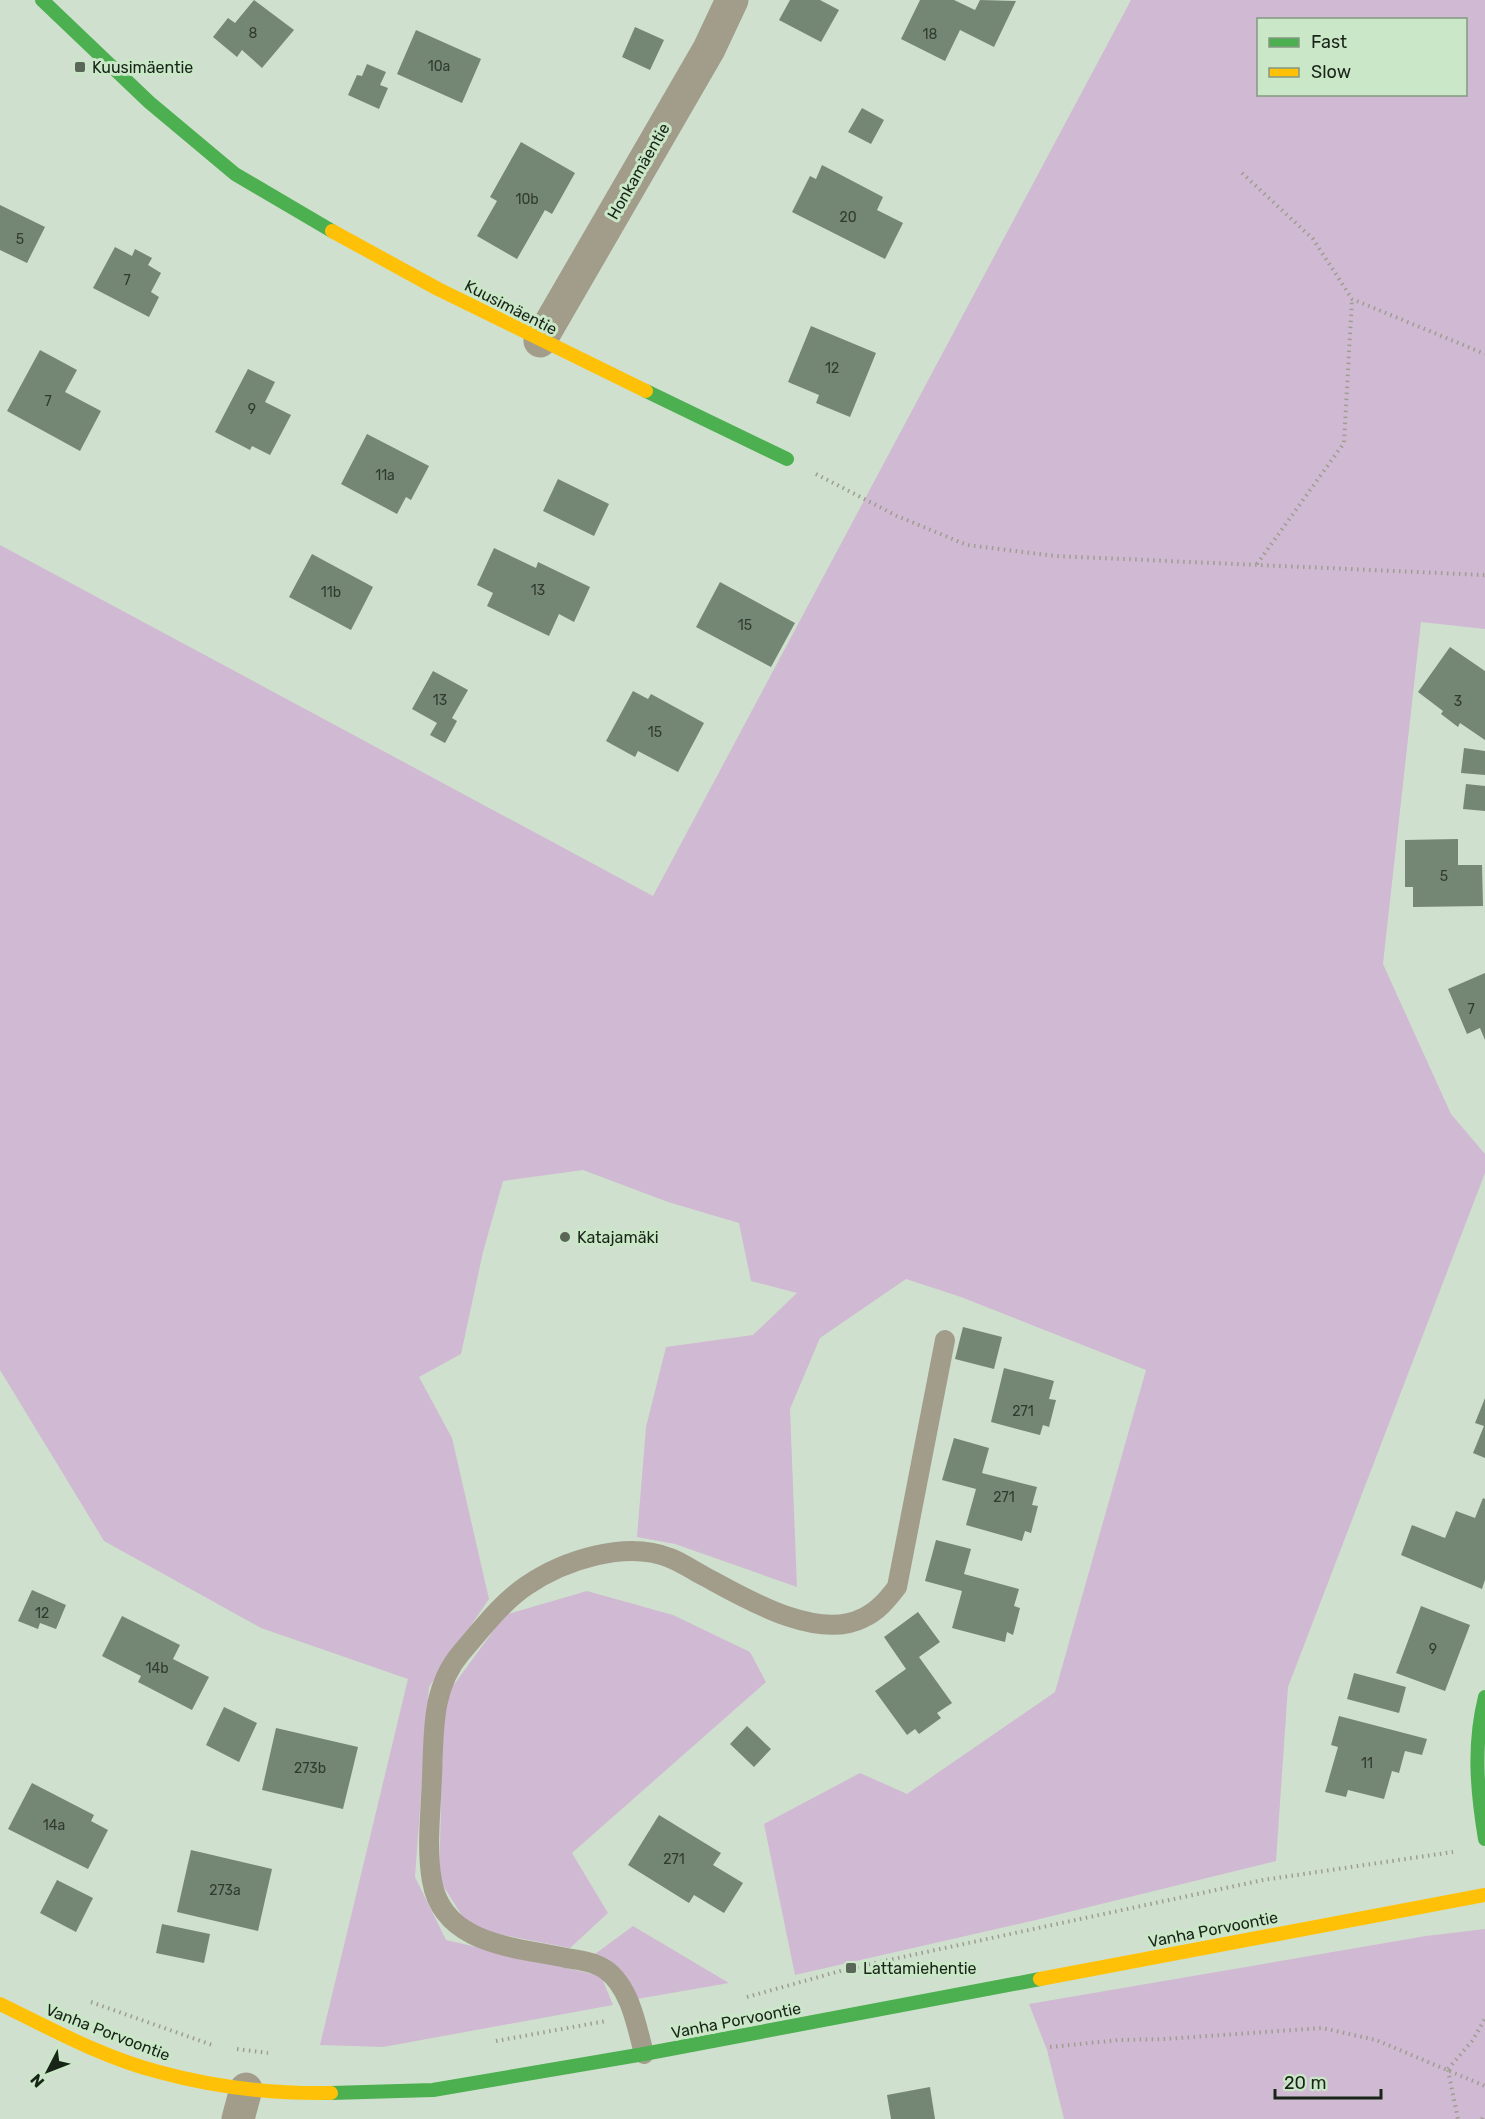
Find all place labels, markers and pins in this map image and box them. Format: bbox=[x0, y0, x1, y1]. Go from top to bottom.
place label: Kuusimäentie bbox=[92, 58, 193, 77]
marker: Kuusimäentie bbox=[73, 60, 87, 74]
place label: Katajamäki bbox=[577, 1228, 659, 1247]
marker: Katajamäki bbox=[558, 1230, 572, 1244]
place label: Lattamiehentie bbox=[863, 1959, 977, 1978]
marker: Lattamiehentie bbox=[844, 1961, 858, 1975]

